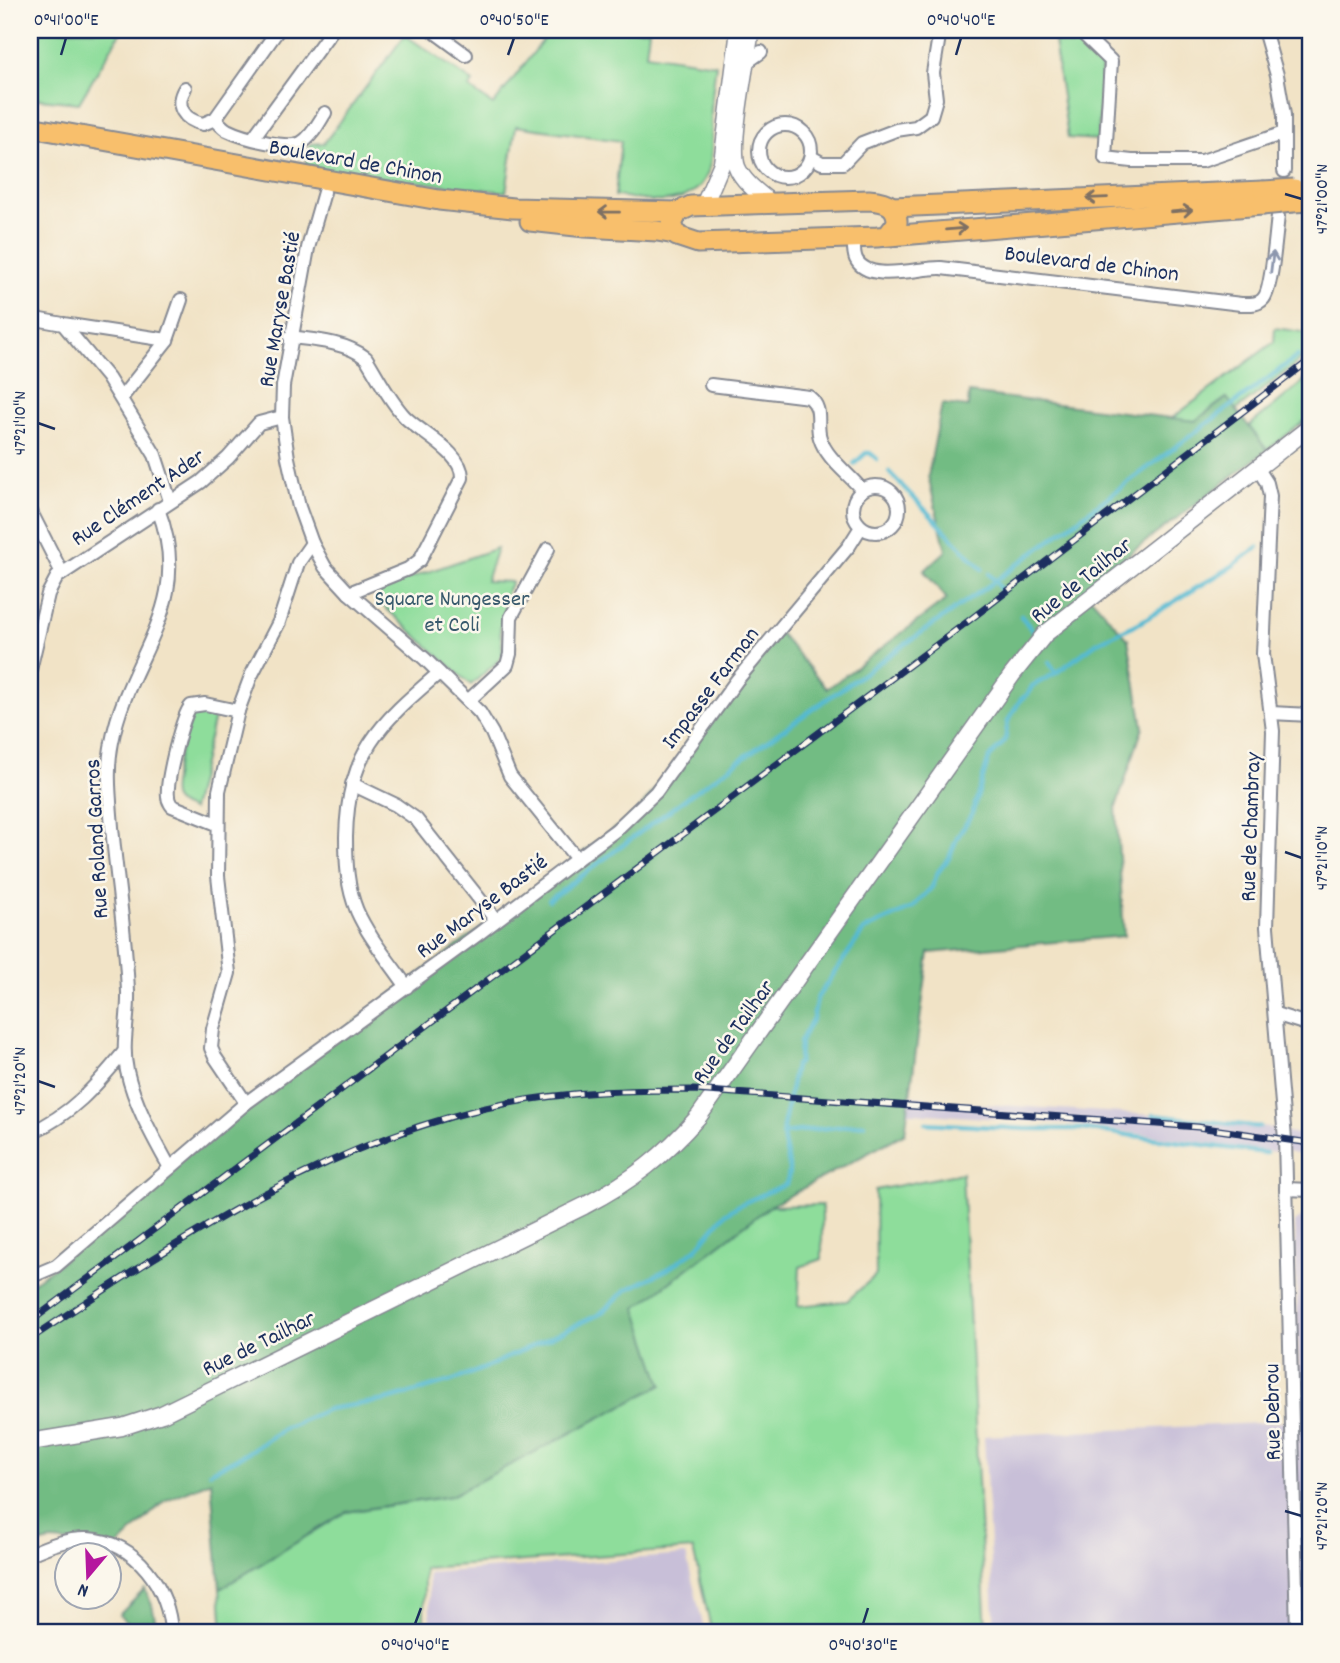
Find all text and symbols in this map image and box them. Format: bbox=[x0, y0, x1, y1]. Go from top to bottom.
text: 0°41'00"E bbox=[34, 9, 98, 34]
text: 0°40'50"E bbox=[479, 9, 549, 34]
text: 0°40'40"E bbox=[927, 9, 995, 34]
street label: Boulevard de Chinon bbox=[266, 132, 445, 195]
text: 47°21'00"N bbox=[1311, 164, 1336, 234]
one-way arrow bbox=[1085, 191, 1108, 204]
one-way arrow bbox=[1171, 204, 1193, 217]
one-way arrow bbox=[598, 205, 621, 219]
one-way arrow bbox=[944, 222, 966, 235]
street label: Rue Maryse Bastié bbox=[252, 229, 311, 390]
street label: Boulevard de Chinon bbox=[1003, 238, 1181, 293]
one-way arrow bbox=[1266, 251, 1279, 274]
text: 47°21'10"N bbox=[9, 391, 34, 455]
street label: Rue Clément Ader bbox=[65, 441, 213, 556]
street label: Rue de Tailhar bbox=[1024, 530, 1140, 633]
park label: Square Nungesser et Coli bbox=[374, 584, 530, 643]
street label: Impasse Farman bbox=[655, 621, 769, 757]
street label: Rue de Chambray bbox=[1233, 751, 1272, 903]
street label: Rue Roland Garros bbox=[78, 758, 119, 920]
text: 47°21'10"N bbox=[1311, 826, 1336, 890]
street label: Rue Maryse Bastié bbox=[410, 847, 556, 968]
street label: Rue de Tailhar bbox=[686, 974, 784, 1092]
text: 47°21'20"N bbox=[9, 1047, 34, 1115]
street label: Rue de Tailhar bbox=[197, 1303, 322, 1387]
street label: Rue Debrou bbox=[1257, 1363, 1292, 1461]
text: 47°21'20"N bbox=[1311, 1482, 1336, 1550]
north arrow bbox=[52, 1540, 122, 1610]
text: N bbox=[75, 1574, 92, 1603]
text: 0°40'40"E bbox=[381, 1634, 449, 1659]
text: 0°40'30"E bbox=[829, 1634, 897, 1659]

